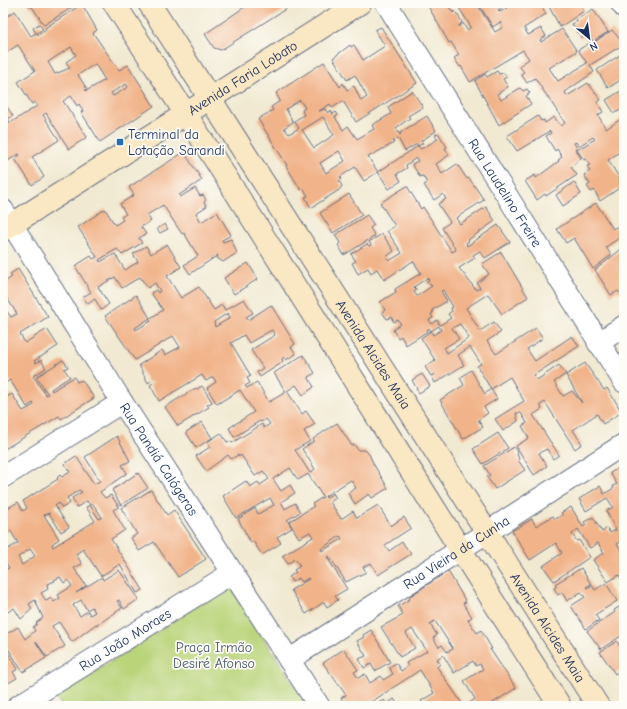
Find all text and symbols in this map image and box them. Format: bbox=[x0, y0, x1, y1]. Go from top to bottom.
north arrow bbox=[569, 18, 609, 58]
street label: Avenida Faria Lobato bbox=[185, 37, 300, 119]
text: N bbox=[587, 39, 600, 54]
place label: Terminal da Lotação Sarandi bbox=[128, 126, 225, 159]
street label: Rua Laudelino Freire bbox=[465, 135, 546, 250]
marker: Terminal da Lotação Sarandi bbox=[115, 137, 125, 147]
street label: Avenida Alcides Maia bbox=[332, 297, 415, 412]
street label: Rua Pandiá Calógeras bbox=[116, 399, 202, 519]
street label: Rua Vieira da Cunha bbox=[400, 512, 513, 593]
street label: Avenida Alcides Maia bbox=[507, 570, 589, 685]
street label: Rua João Moraes bbox=[76, 604, 174, 674]
park label: Praça Irmão Desiré Afonso bbox=[173, 639, 255, 672]

